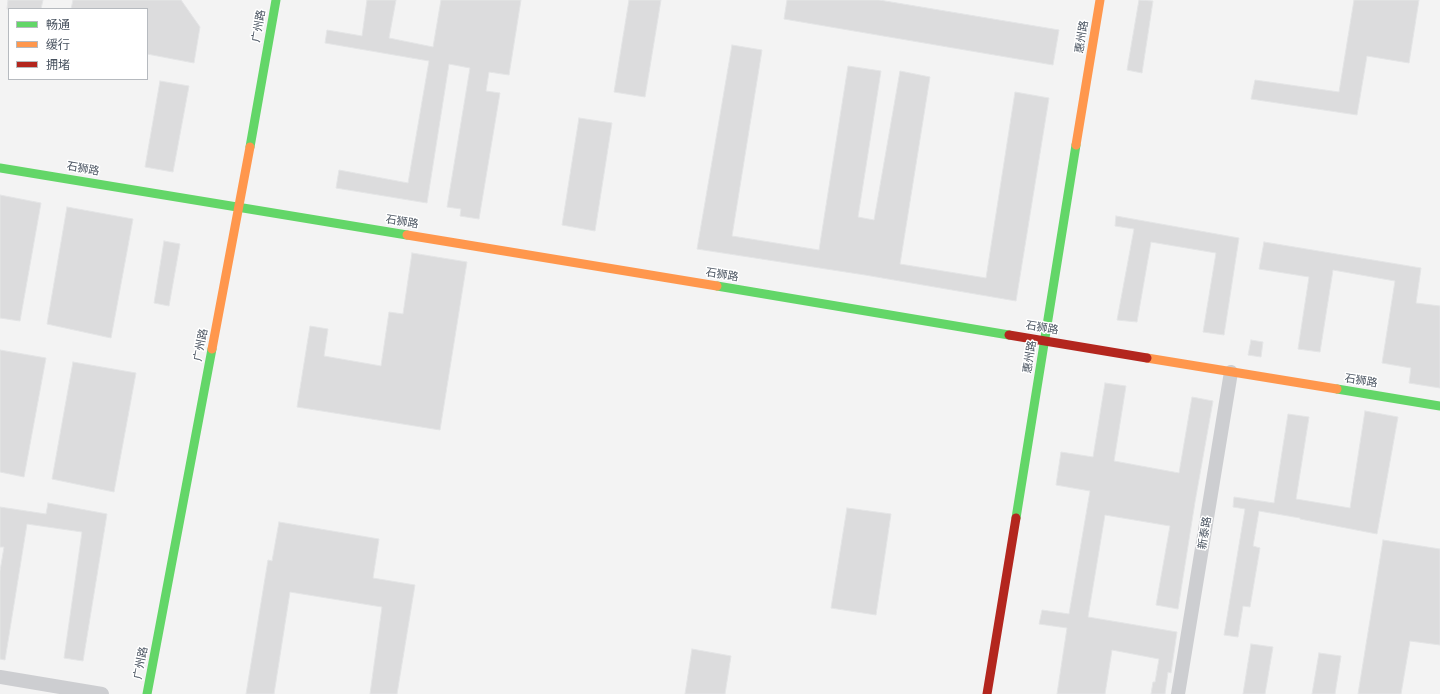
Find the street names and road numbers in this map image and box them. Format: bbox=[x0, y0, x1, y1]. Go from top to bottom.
street label: 广州路 bbox=[250, 9, 268, 43]
street label: 惠州路 bbox=[1073, 20, 1091, 54]
street label: 石狮路 bbox=[66, 160, 100, 178]
street label: 石狮路 bbox=[385, 213, 419, 231]
street label: 石狮路 bbox=[705, 266, 739, 284]
street label: 石狮路 bbox=[1025, 319, 1059, 337]
street label: 广州路 bbox=[191, 328, 211, 362]
street label: 惠州路 bbox=[1021, 340, 1039, 374]
street label: 石狮路 bbox=[1344, 372, 1378, 390]
street label: 新泰路 bbox=[1196, 516, 1214, 550]
street label: 广州路 bbox=[131, 646, 151, 680]

